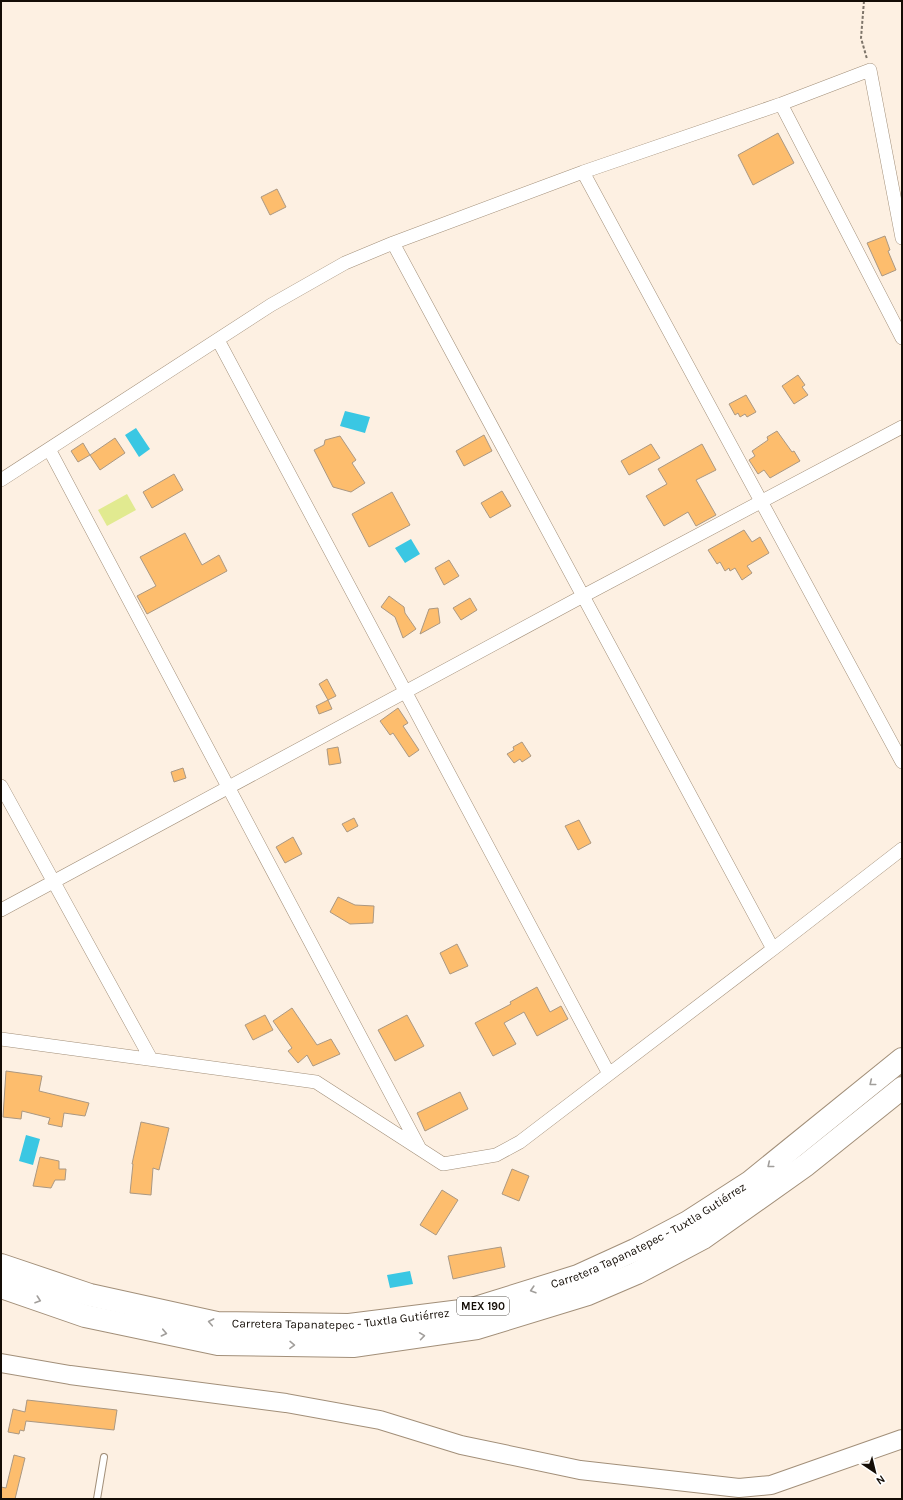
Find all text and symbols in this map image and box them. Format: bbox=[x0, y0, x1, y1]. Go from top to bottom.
one-way arrow bbox=[869, 1079, 876, 1086]
one-way arrow bbox=[768, 1160, 775, 1167]
street label: Carretera Tapanatepec - Tuxtla Gutiérrez bbox=[549, 1179, 749, 1291]
one-way arrow bbox=[530, 1285, 537, 1294]
one-way arrow bbox=[34, 1295, 41, 1304]
road number: MEX 190 bbox=[457, 1297, 509, 1315]
street label: Carretera Tapanatepec - Tuxtla Gutiérrez bbox=[232, 1305, 450, 1332]
one-way arrow bbox=[208, 1318, 214, 1327]
one-way arrow bbox=[160, 1328, 167, 1336]
one-way arrow bbox=[419, 1332, 425, 1341]
one-way arrow bbox=[289, 1341, 295, 1349]
north arrow bbox=[855, 1452, 895, 1492]
text: N bbox=[873, 1472, 887, 1487]

